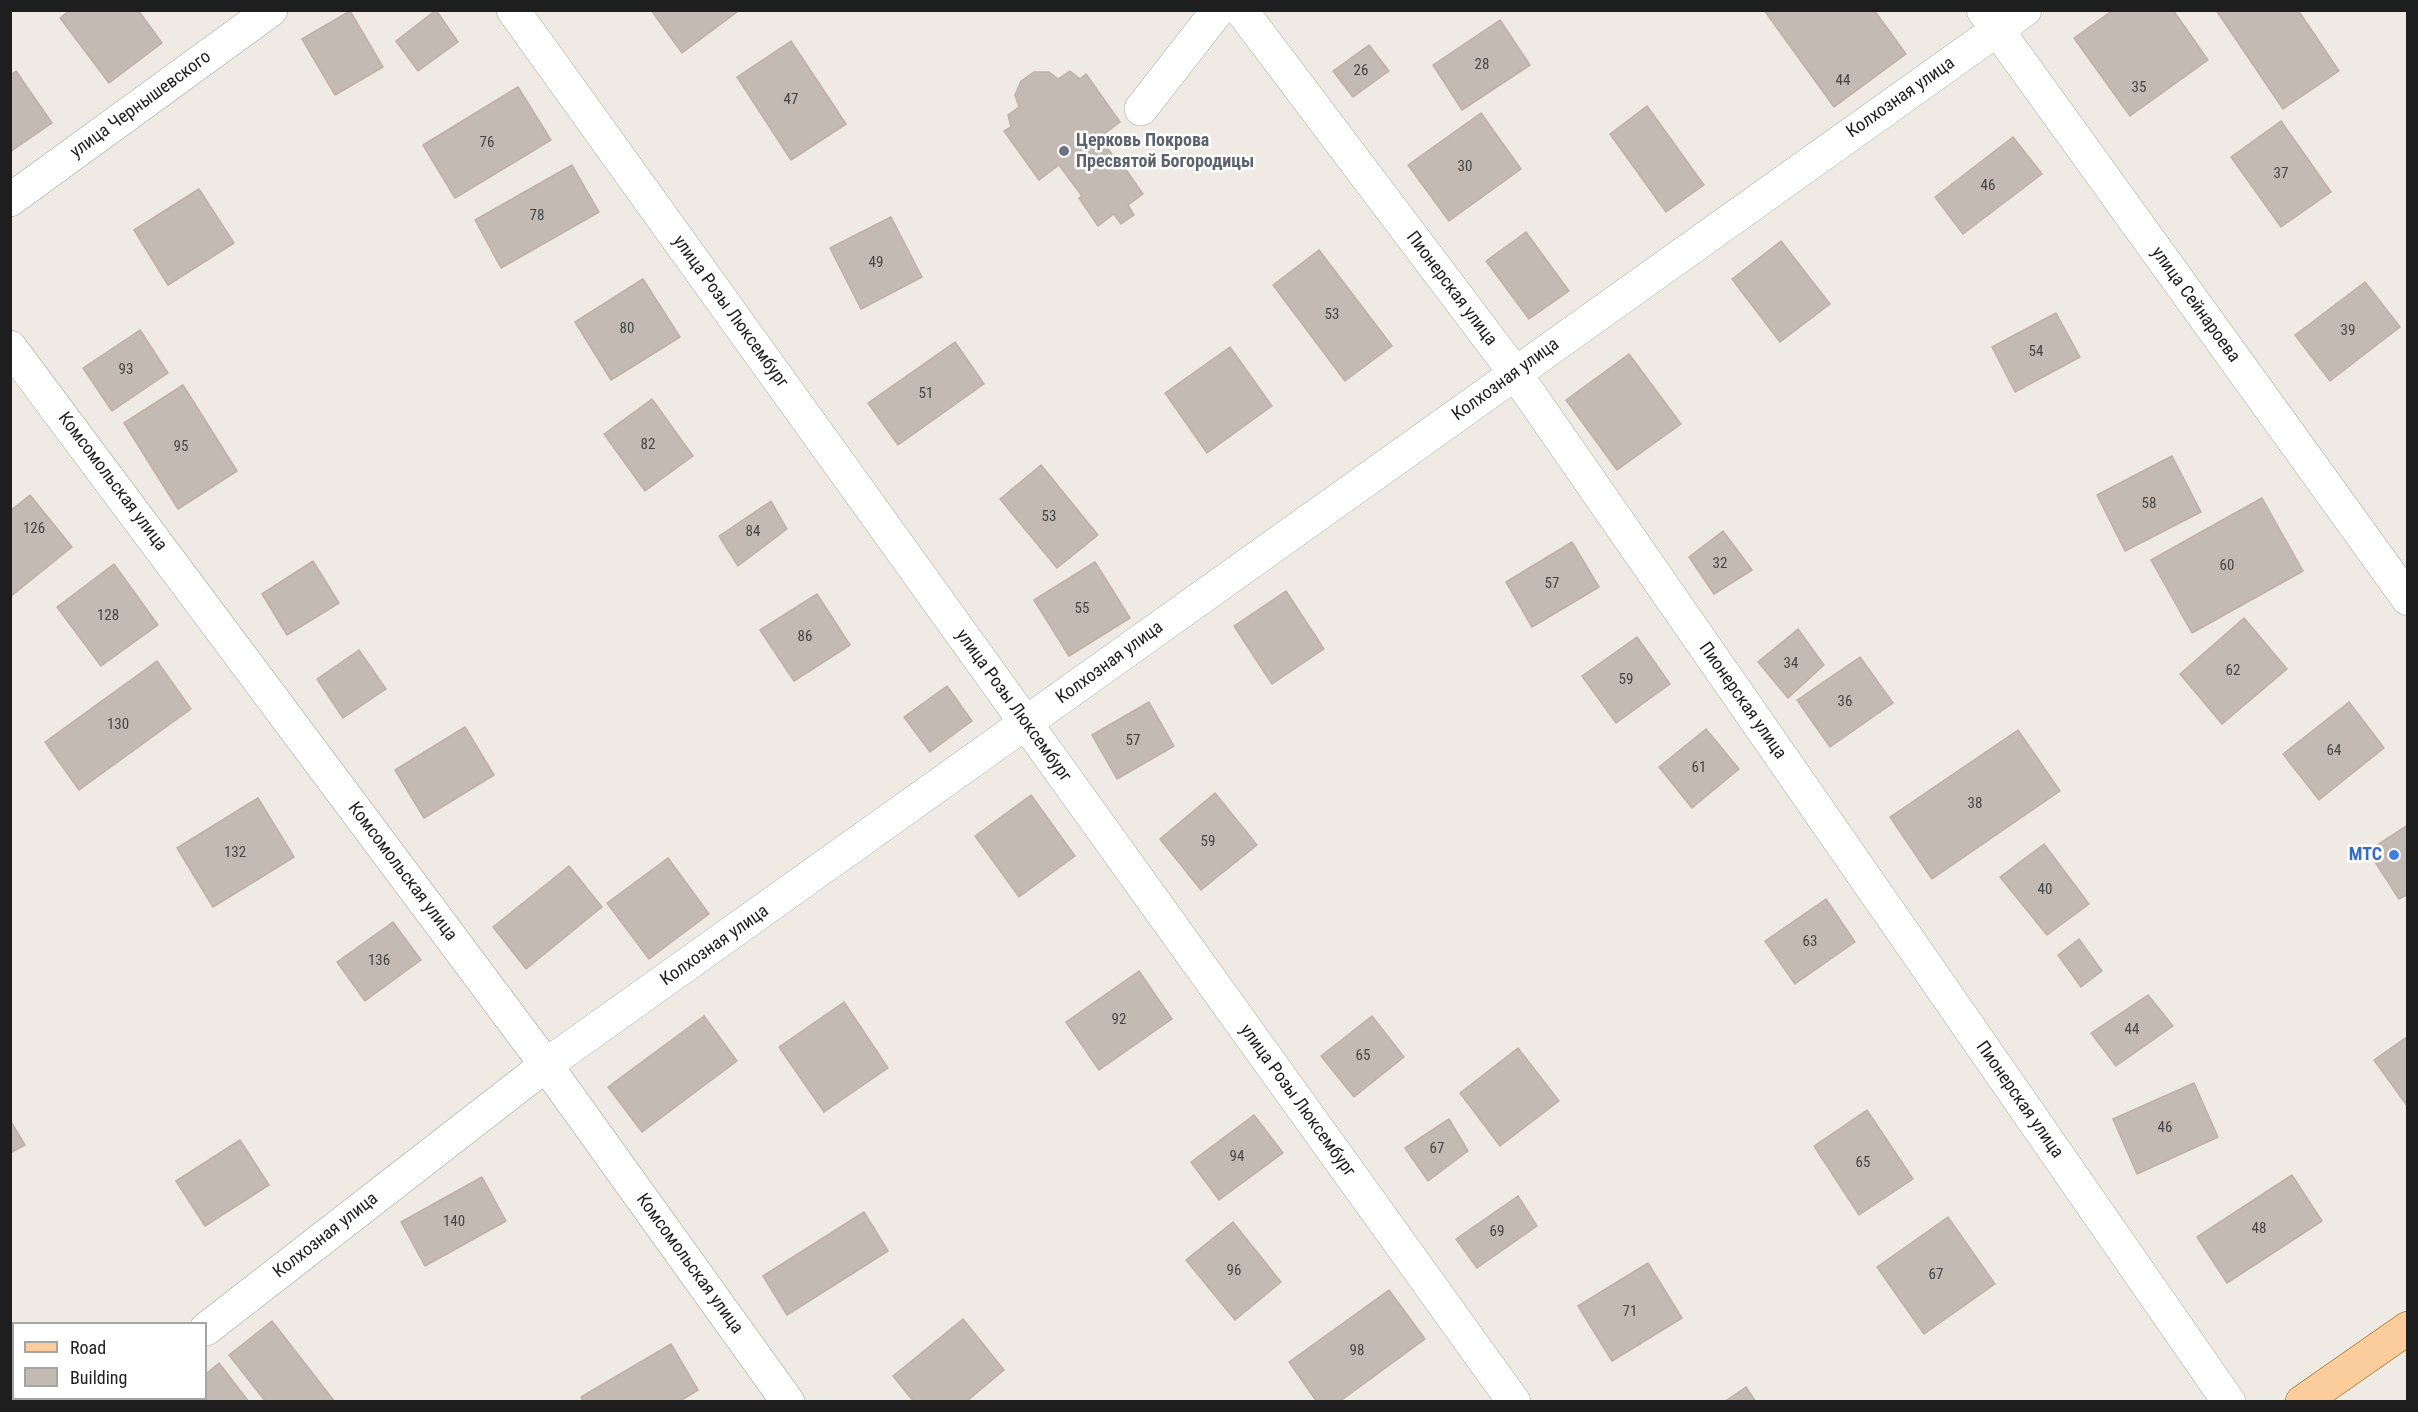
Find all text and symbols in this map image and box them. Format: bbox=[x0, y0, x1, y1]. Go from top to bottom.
street label: улица Чернышевского bbox=[66, 47, 216, 163]
street label: Колхозная улица bbox=[1843, 53, 1959, 143]
house number: 28 bbox=[1475, 56, 1489, 74]
house number: 26 bbox=[1354, 62, 1368, 80]
house number: 44 bbox=[1836, 72, 1850, 90]
house number: 35 bbox=[2132, 79, 2146, 97]
house number: 47 bbox=[784, 91, 798, 109]
place label: Церковь Покрова Пресвятой Богородицы bbox=[1076, 130, 1254, 172]
house number: 76 bbox=[480, 134, 494, 152]
marker: Церковь Покрова Пресвятой Богородицы bbox=[1057, 144, 1071, 158]
house number: 30 bbox=[1458, 158, 1472, 176]
house number: 37 bbox=[2274, 165, 2288, 183]
house number: 46 bbox=[1981, 177, 1995, 195]
house number: 78 bbox=[530, 207, 544, 225]
street label: Пионерская улица bbox=[1401, 227, 1501, 351]
street label: улица Розы Люксембург bbox=[667, 231, 793, 393]
street label: улица Сейнароева bbox=[2146, 243, 2244, 367]
house number: 49 bbox=[869, 254, 883, 272]
house number: 53 bbox=[1325, 306, 1339, 324]
house number: 80 bbox=[620, 320, 634, 338]
house number: 39 bbox=[2341, 322, 2355, 340]
street label: Колхозная улица bbox=[1448, 334, 1564, 426]
house number: 54 bbox=[2029, 343, 2043, 361]
house number: 93 bbox=[119, 361, 133, 379]
house number: 51 bbox=[919, 385, 933, 403]
street label: Комсомольская улица bbox=[53, 408, 171, 556]
house number: 82 bbox=[641, 436, 655, 454]
house number: 95 bbox=[174, 438, 188, 456]
house number: 58 bbox=[2142, 495, 2156, 513]
house number: 53 bbox=[1042, 508, 1056, 526]
house number: 126 bbox=[23, 520, 45, 538]
house number: 84 bbox=[746, 523, 760, 541]
house number: 32 bbox=[1713, 555, 1727, 573]
house number: 60 bbox=[2220, 557, 2234, 575]
house number: 57 bbox=[1545, 575, 1559, 593]
house number: 55 bbox=[1075, 600, 1089, 618]
house number: 128 bbox=[97, 607, 119, 625]
street label: Колхозная улица bbox=[1052, 617, 1168, 709]
street label: улица Розы Люксембург bbox=[950, 625, 1076, 787]
house number: 86 bbox=[798, 628, 812, 646]
street label: Пионерская улица bbox=[1694, 638, 1790, 764]
house number: 34 bbox=[1784, 655, 1798, 673]
house number: 62 bbox=[2226, 662, 2240, 680]
house number: 59 bbox=[1619, 671, 1633, 689]
house number: 36 bbox=[1838, 693, 1852, 711]
house number: 130 bbox=[107, 716, 129, 734]
house number: 57 bbox=[1126, 732, 1140, 750]
house number: 64 bbox=[2327, 742, 2341, 760]
house number: 61 bbox=[1692, 759, 1706, 777]
house number: 38 bbox=[1968, 795, 1982, 813]
street label: Комсомольская улица bbox=[343, 798, 461, 946]
house number: 59 bbox=[1201, 833, 1215, 851]
house number: 132 bbox=[224, 844, 246, 862]
place label: МТС bbox=[2349, 844, 2382, 866]
marker: МТС bbox=[2387, 848, 2401, 862]
house number: 40 bbox=[2038, 881, 2052, 899]
street label: Колхозная улица bbox=[657, 901, 773, 991]
house number: 63 bbox=[1803, 933, 1817, 951]
house number: 136 bbox=[368, 952, 390, 970]
house number: 92 bbox=[1112, 1011, 1126, 1029]
street label: улица Розы Люксембург bbox=[1234, 1020, 1360, 1182]
house number: 44 bbox=[2125, 1021, 2139, 1039]
street label: Пионерская улица bbox=[1971, 1037, 2067, 1163]
house number: 65 bbox=[1356, 1047, 1370, 1065]
house number: 46 bbox=[2158, 1119, 2172, 1137]
house number: 67 bbox=[1430, 1140, 1444, 1158]
house number: 94 bbox=[1230, 1148, 1244, 1166]
house number: 65 bbox=[1856, 1154, 1870, 1172]
street label: Колхозная улица bbox=[269, 1188, 383, 1284]
street label: Комсомольская улица bbox=[631, 1190, 747, 1338]
house number: 140 bbox=[443, 1213, 465, 1231]
house number: 48 bbox=[2252, 1220, 2266, 1238]
house number: 69 bbox=[1490, 1223, 1504, 1241]
house number: 96 bbox=[1227, 1262, 1241, 1280]
house number: 67 bbox=[1929, 1266, 1943, 1284]
house number: 71 bbox=[1623, 1303, 1637, 1321]
legend bbox=[12, 1322, 207, 1400]
text: Road bbox=[70, 1337, 106, 1358]
house number: 98 bbox=[1350, 1342, 1364, 1360]
text: Building bbox=[70, 1367, 127, 1388]

